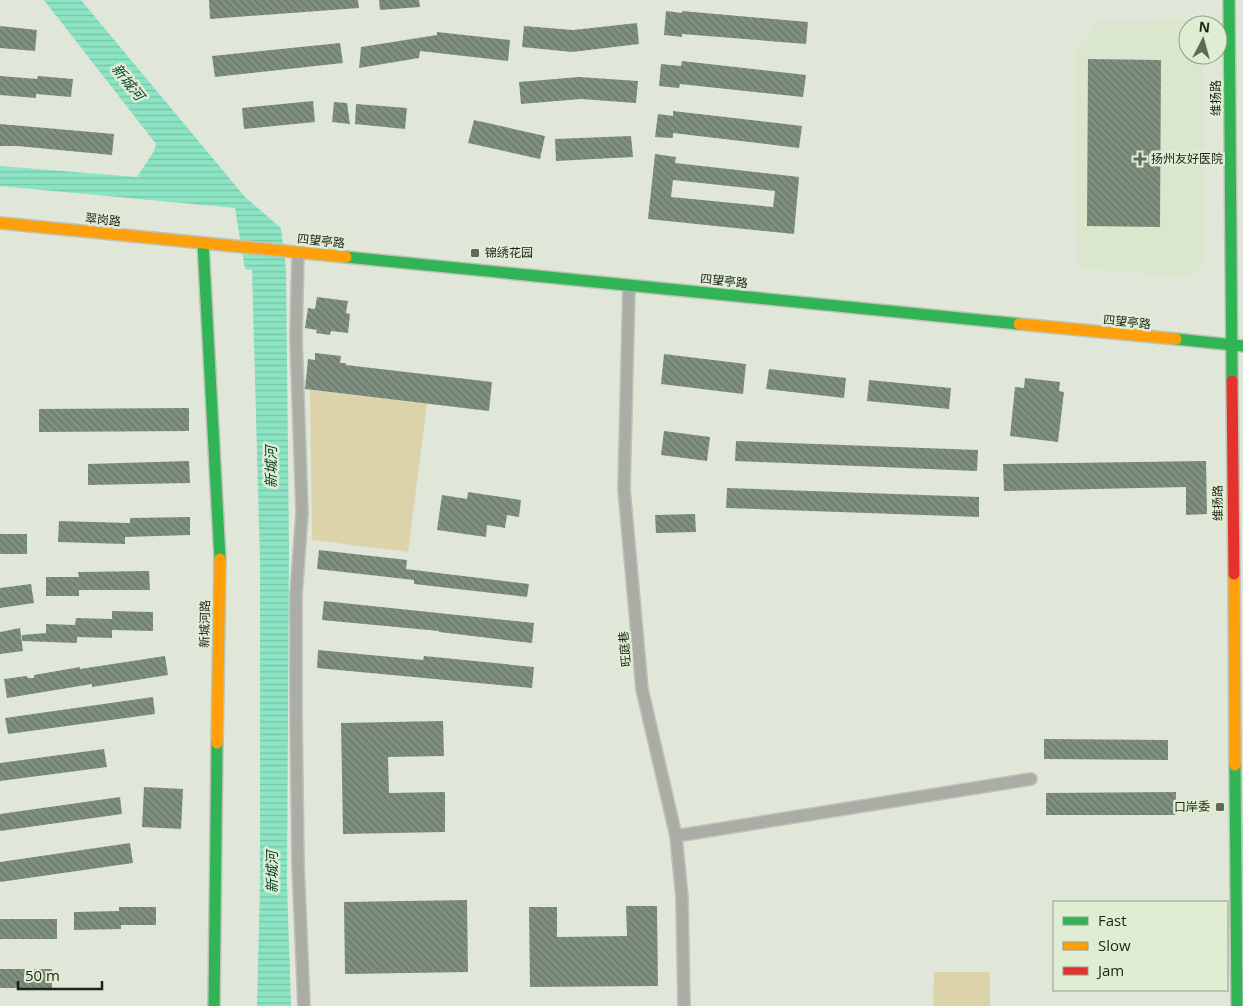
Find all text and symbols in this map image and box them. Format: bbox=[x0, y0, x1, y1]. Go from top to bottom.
north arrow bbox=[1178, 15, 1228, 65]
text: N bbox=[1198, 17, 1211, 37]
water label: 新城河 bbox=[108, 59, 151, 106]
street label: 维扬路 bbox=[1207, 80, 1224, 116]
place label: 扬州友好医院 bbox=[1151, 150, 1223, 167]
marker: 扬州友好医院 bbox=[1133, 152, 1147, 166]
street label: 翠岗路 bbox=[84, 209, 122, 230]
street label: 四望亭路 bbox=[296, 230, 346, 251]
place label: 锦绣花园 bbox=[485, 244, 533, 261]
marker: 锦绣花园 bbox=[469, 247, 481, 259]
street label: 四望亭路 bbox=[699, 270, 749, 291]
street label: 四望亭路 bbox=[1102, 311, 1152, 332]
water label: 新城河 bbox=[261, 443, 280, 488]
street label: 维扬路 bbox=[1209, 485, 1226, 521]
street label: 新城河路 bbox=[196, 600, 213, 648]
street label: 旺庭巷 bbox=[614, 630, 635, 668]
place label: 口岸委 bbox=[1174, 798, 1210, 815]
marker: 口岸委 bbox=[1214, 801, 1226, 813]
water label: 新城河 bbox=[262, 848, 281, 893]
legend bbox=[1053, 901, 1228, 991]
text: Fast bbox=[1098, 910, 1127, 930]
text: Slow bbox=[1098, 935, 1131, 955]
scale bar bbox=[18, 958, 101, 990]
text: Jam bbox=[1096, 960, 1124, 980]
text: 50 m bbox=[25, 965, 60, 985]

